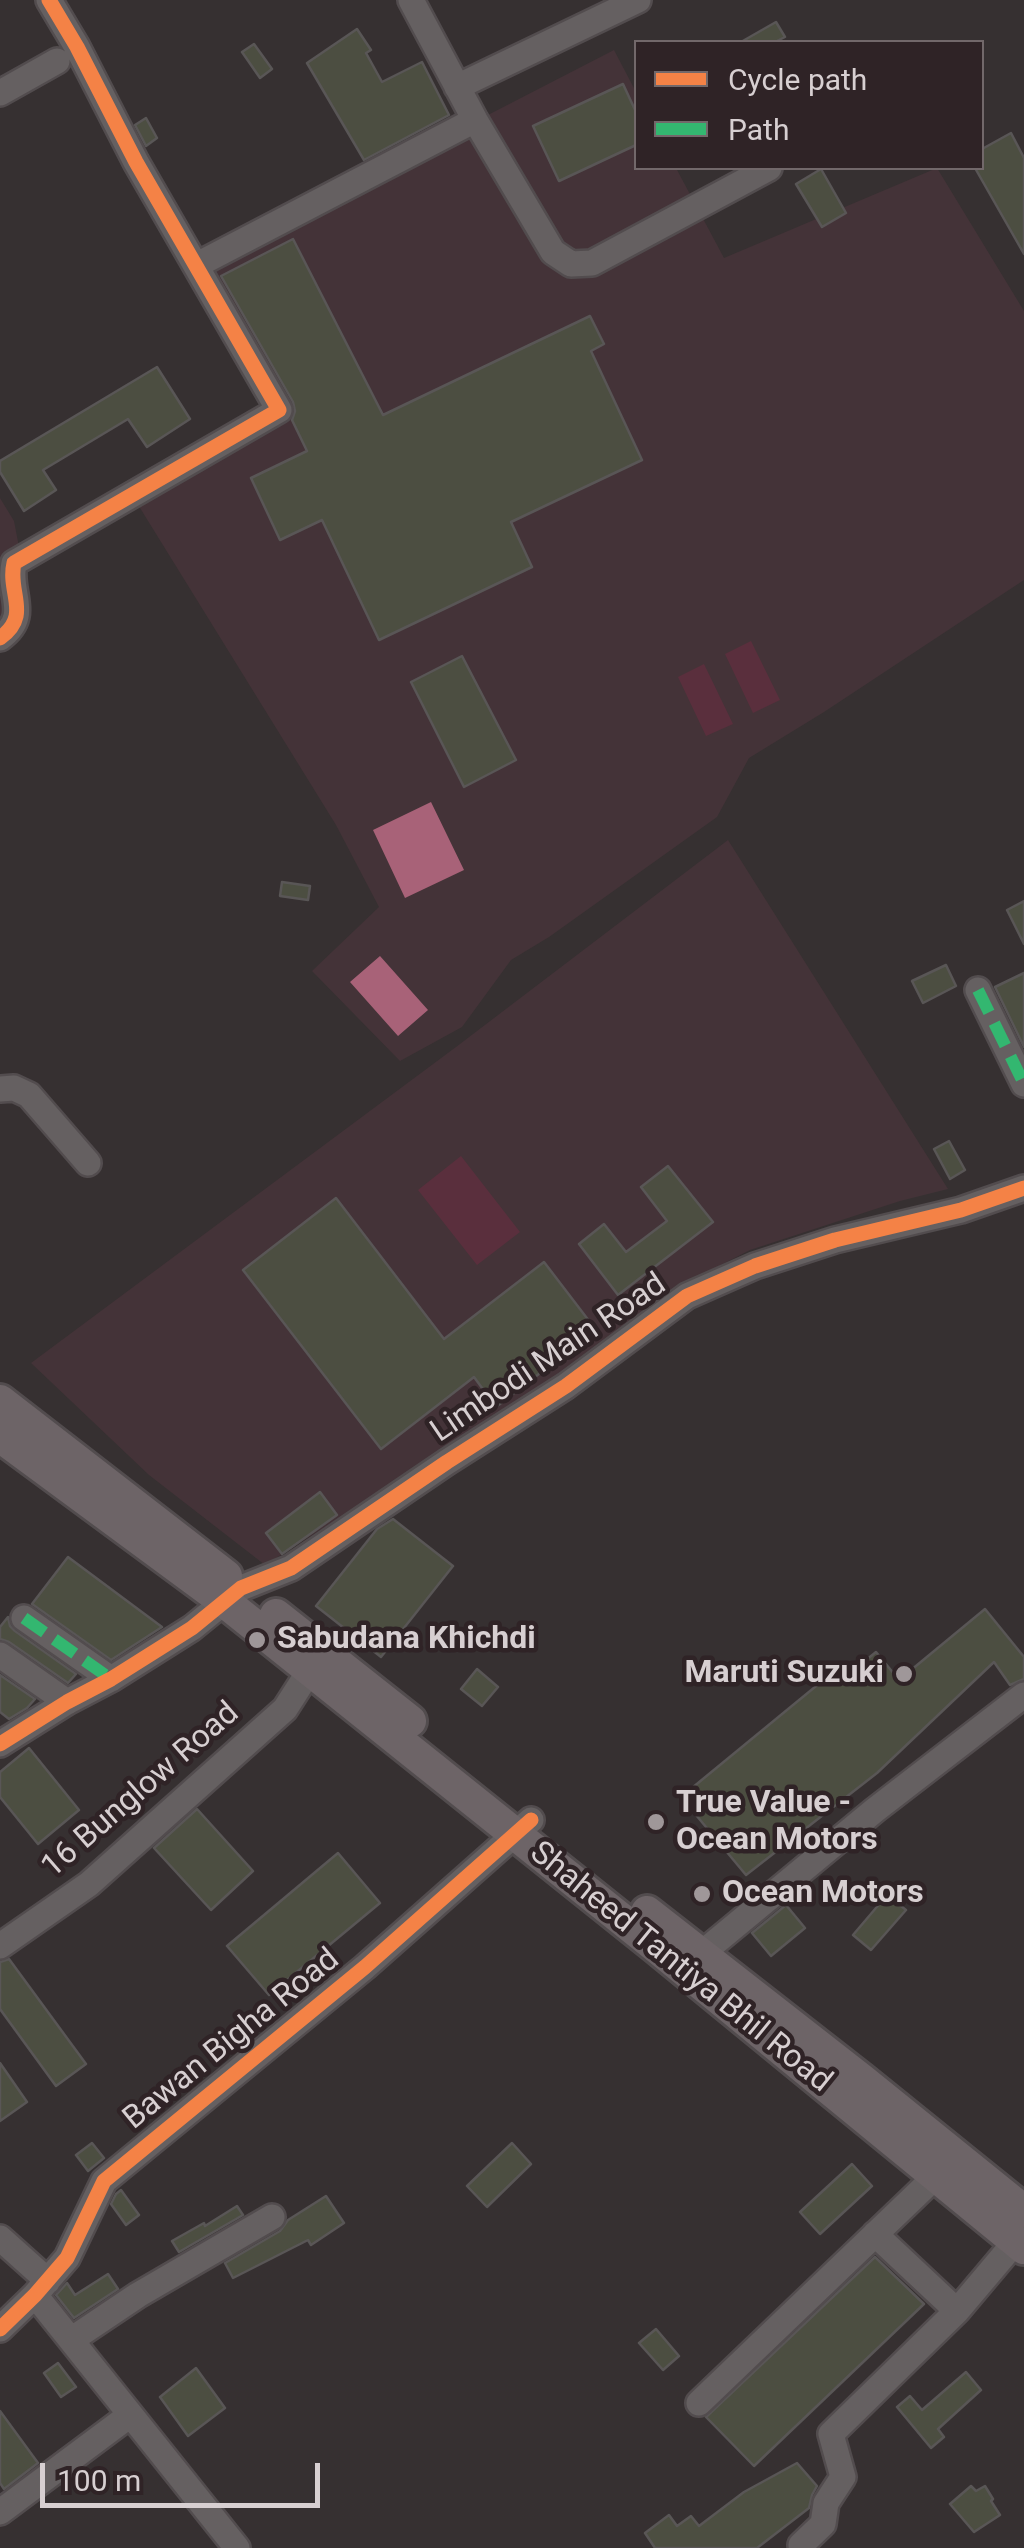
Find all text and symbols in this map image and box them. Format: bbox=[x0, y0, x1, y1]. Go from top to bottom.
legend bbox=[634, 40, 984, 170]
text: Cycle path bbox=[728, 62, 867, 97]
text: Path bbox=[728, 112, 789, 147]
street label: Limbodi Main Road bbox=[424, 1266, 674, 1452]
place label: Sabudana Khichdi bbox=[277, 1621, 536, 1659]
marker: Sabudana Khichdi bbox=[246, 1629, 268, 1651]
place label: Maruti Suzuki bbox=[685, 1655, 884, 1693]
marker: Maruti Suzuki bbox=[893, 1663, 915, 1685]
street label: 16 Bunglow Road bbox=[35, 1695, 247, 1887]
place label: True Value - Ocean Motors bbox=[676, 1785, 878, 1860]
marker: True Value - Ocean Motors bbox=[645, 1811, 667, 1833]
street label: Shaheed Tantiya Bhil Road bbox=[521, 1834, 839, 2102]
place label: Ocean Motors bbox=[722, 1875, 924, 1913]
marker: Ocean Motors bbox=[691, 1883, 713, 1905]
street label: Bawan Bigha Road bbox=[116, 1941, 348, 2139]
scale bar bbox=[45, 2443, 325, 2505]
text: 100 m bbox=[57, 2463, 141, 2498]

